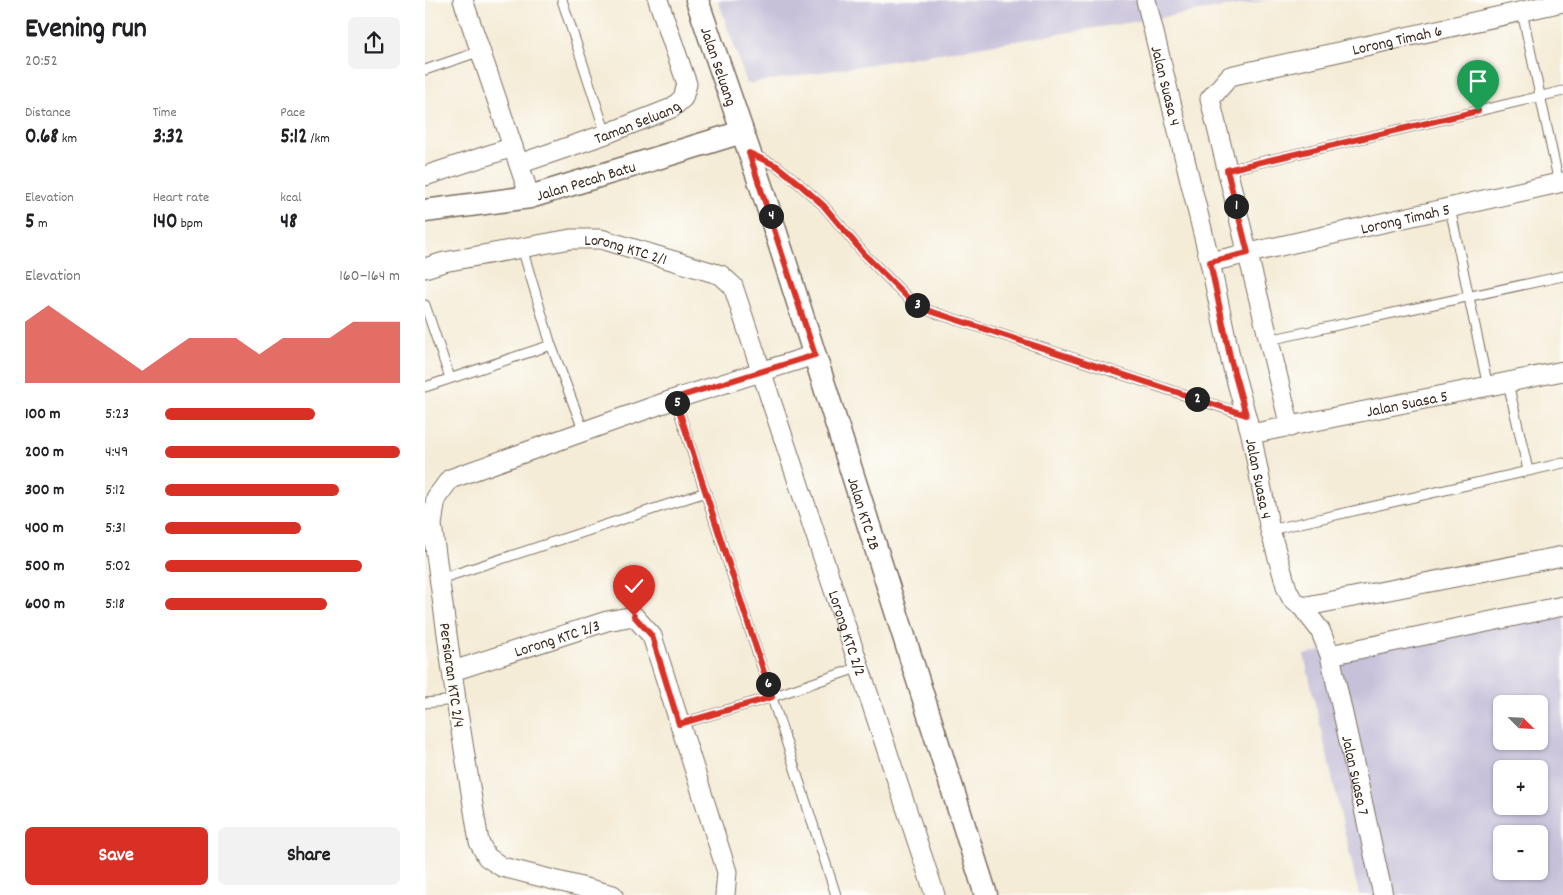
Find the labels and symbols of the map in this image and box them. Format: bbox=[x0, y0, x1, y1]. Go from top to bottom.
street label: Lorong Timah 6 bbox=[1350, 20, 1445, 63]
street label: Jalan Seluang bbox=[693, 24, 742, 110]
street label: Jalan Suasa 4 bbox=[1144, 44, 1185, 129]
pin bbox=[1457, 60, 1499, 111]
street label: Taman Seluang bbox=[592, 97, 687, 151]
street label: Jalan Pecah Batu bbox=[534, 156, 639, 208]
pin: 1 bbox=[1223, 194, 1249, 218]
street label: Lorong Timah 5 bbox=[1359, 199, 1453, 242]
pin: 4 bbox=[759, 204, 783, 228]
street label: Lorong KTC 2/1 bbox=[584, 230, 669, 272]
pin: 3 bbox=[905, 292, 929, 318]
pin: 2 bbox=[1185, 386, 1209, 412]
street label: Jalan Suasa 5 bbox=[1365, 386, 1450, 424]
pin: 5 bbox=[665, 390, 689, 416]
street label: Jalan Suasa 4 bbox=[1238, 437, 1277, 521]
street label: Jalan KTC 2B bbox=[840, 474, 885, 554]
pin bbox=[613, 565, 655, 616]
street label: Lorong KTC 2/2 bbox=[821, 588, 871, 679]
street label: Lorong KTC 2/3 bbox=[512, 615, 603, 664]
street label: Persiaran KTC 2/4 bbox=[432, 622, 469, 729]
pin: 6 bbox=[755, 672, 781, 696]
north arrow bbox=[1493, 695, 1547, 750]
street label: Jalan Suasa 7 bbox=[1334, 733, 1374, 818]

